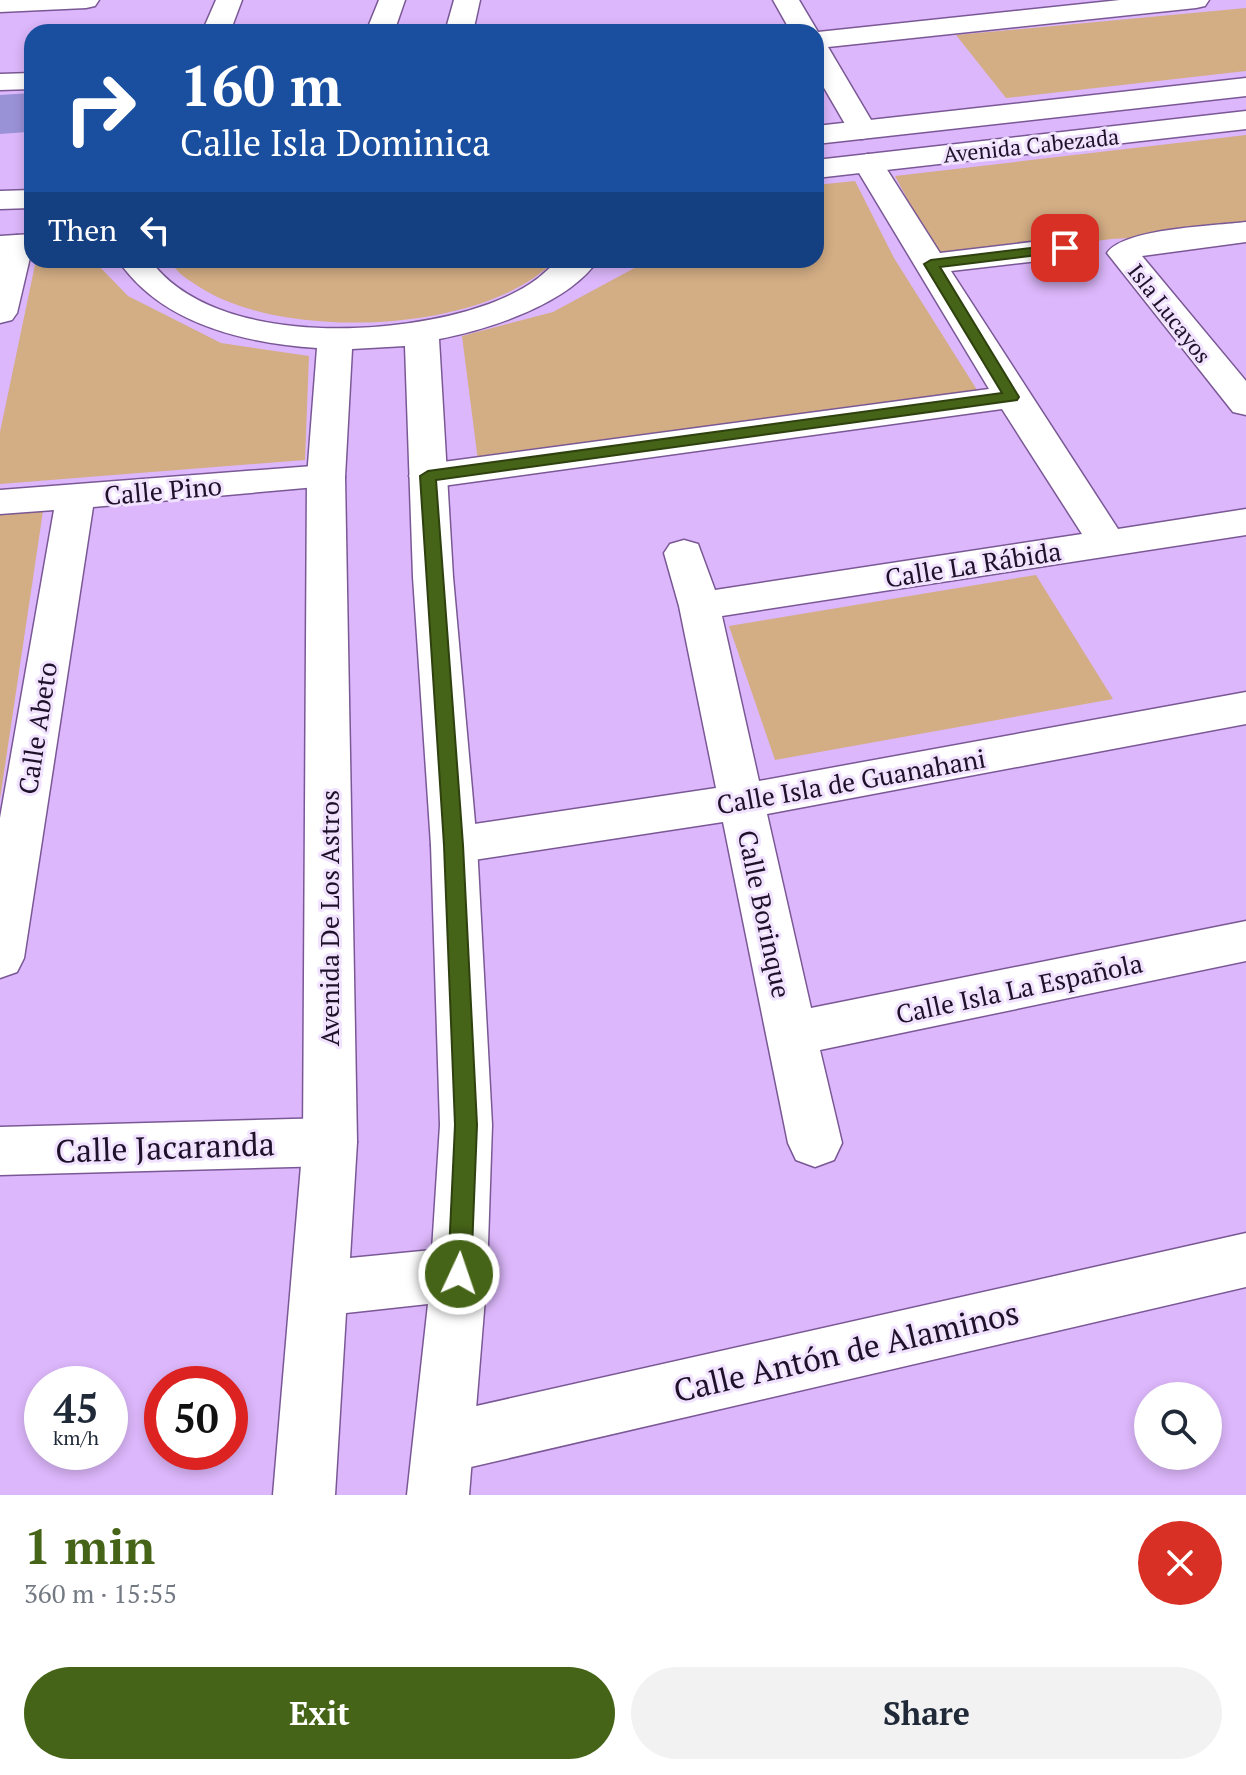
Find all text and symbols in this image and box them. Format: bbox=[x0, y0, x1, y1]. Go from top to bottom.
text: 160 m bbox=[180, 48, 342, 122]
icon: right bbox=[48, 56, 152, 160]
text: Calle Isla Dominica bbox=[180, 119, 490, 166]
street label: Avenida Cabezada bbox=[942, 121, 1120, 169]
icon: left bbox=[133, 208, 177, 252]
text: Then bbox=[48, 210, 117, 250]
pin bbox=[1031, 214, 1099, 282]
icon: arrive bbox=[1043, 226, 1087, 270]
street label: Isla Lucayos bbox=[1122, 257, 1218, 369]
street label: Calle Pino bbox=[103, 468, 223, 512]
street label: Calle La Rábida bbox=[882, 533, 1064, 595]
street label: Calle Abeto bbox=[10, 659, 64, 797]
street label: Calle Isla de Guanahani bbox=[714, 741, 988, 821]
street label: Avenida De Los Astros bbox=[312, 790, 346, 1046]
street label: Calle Borinque bbox=[731, 827, 799, 1001]
street label: Calle Isla La Española bbox=[893, 945, 1145, 1031]
street label: Calle Jacaranda bbox=[55, 1122, 275, 1172]
position arrow bbox=[417, 1232, 501, 1316]
street label: Calle Antón de Alaminos bbox=[669, 1291, 1023, 1411]
speed limit sign: 50 bbox=[144, 1366, 248, 1470]
text: 45 bbox=[53, 1381, 99, 1434]
map controls bbox=[1134, 1382, 1222, 1470]
button: search bbox=[1134, 1382, 1222, 1470]
text: km/h bbox=[53, 1424, 99, 1451]
text: 1 min bbox=[24, 1514, 155, 1578]
button: close bbox=[1138, 1521, 1222, 1605]
text: 360 m · 15:55 bbox=[24, 1576, 177, 1610]
button: Exit bbox=[24, 1667, 615, 1759]
button: Share bbox=[631, 1667, 1222, 1759]

